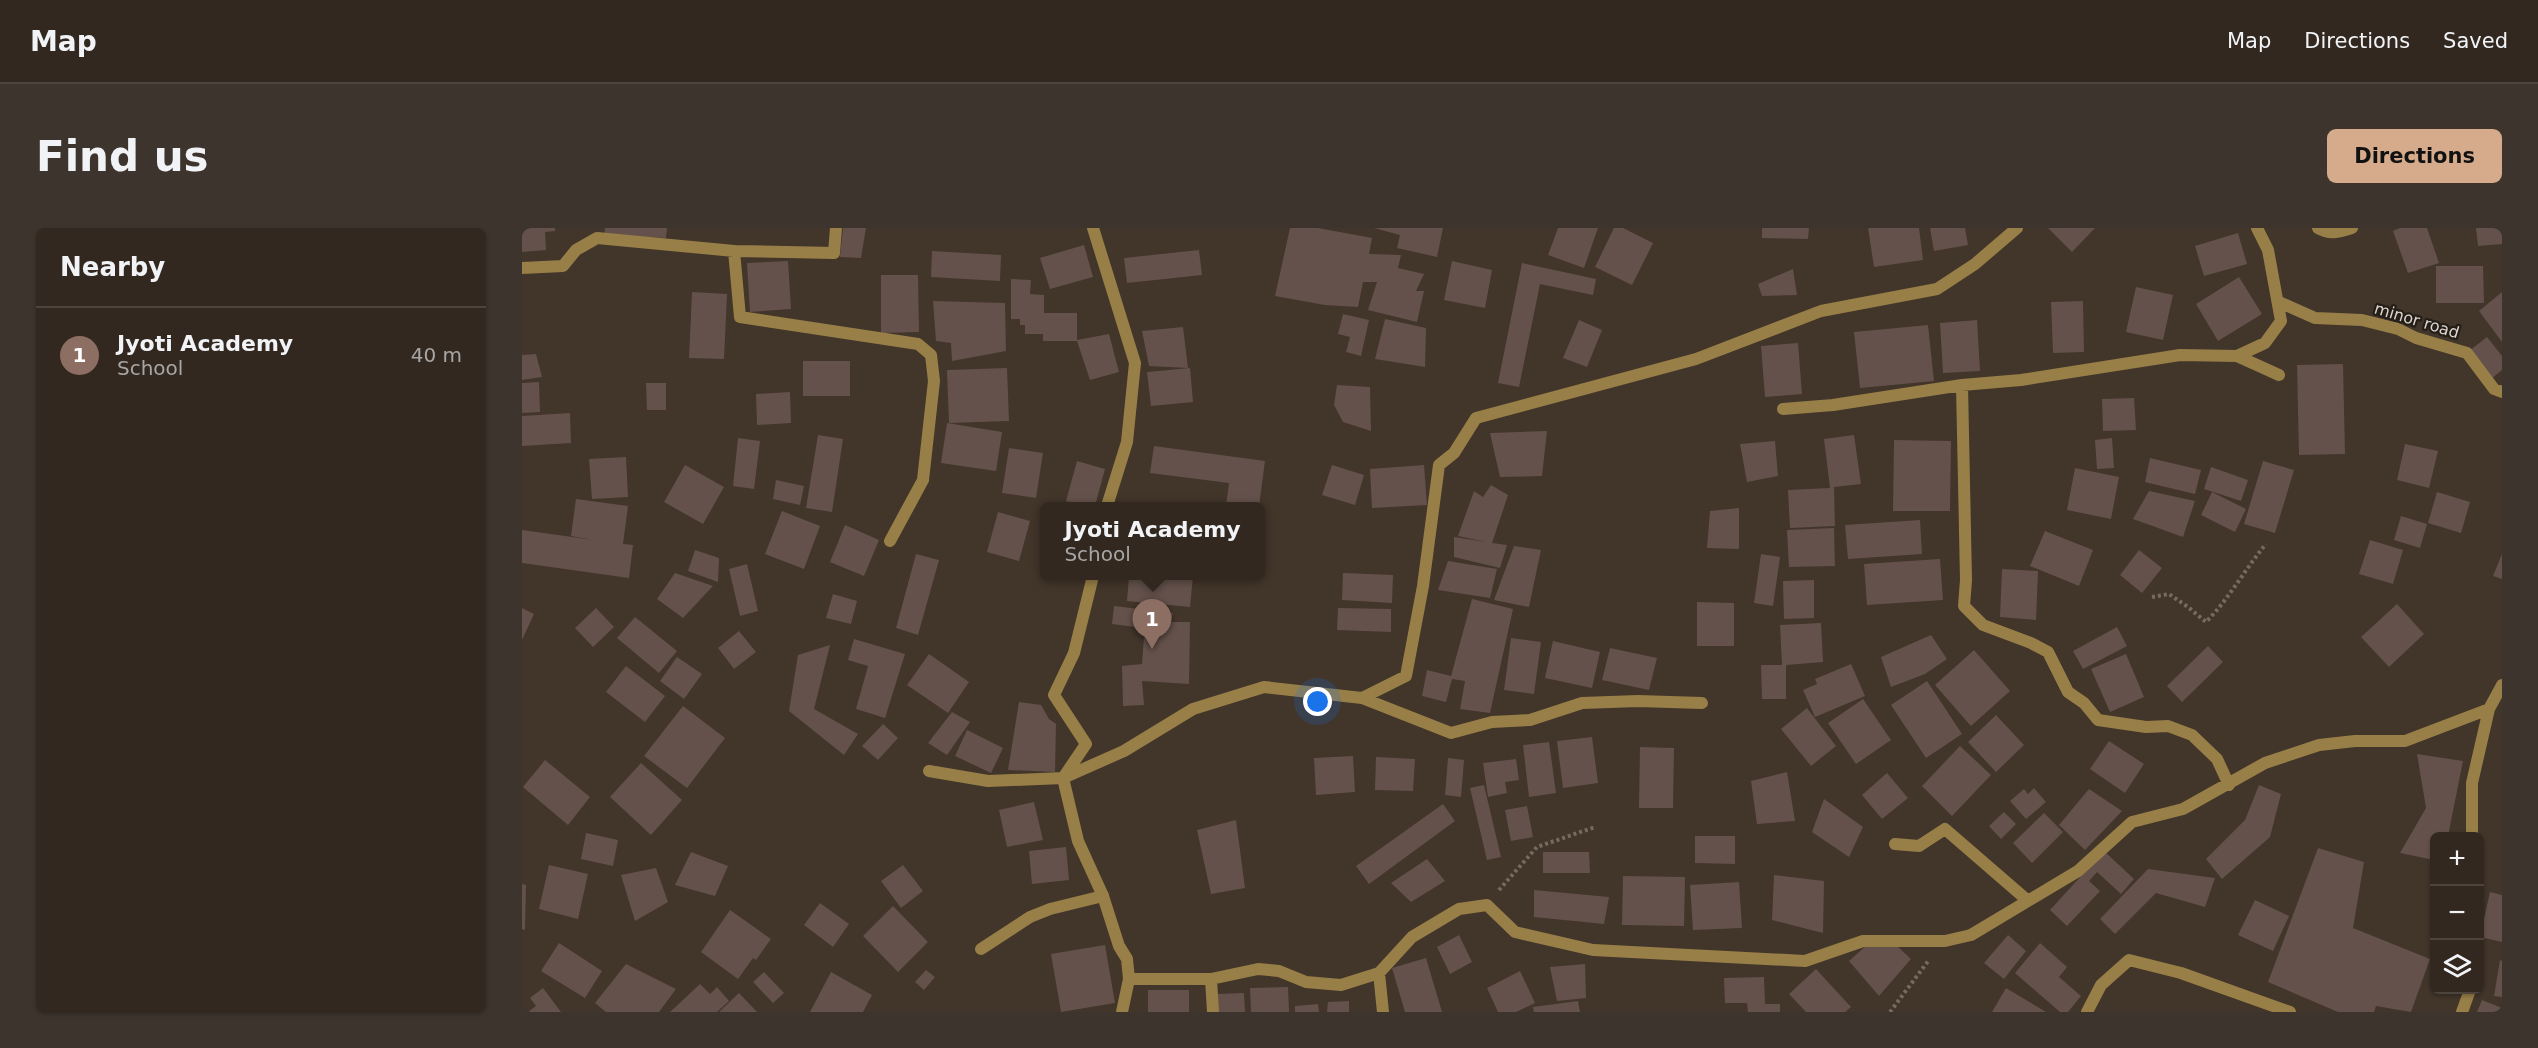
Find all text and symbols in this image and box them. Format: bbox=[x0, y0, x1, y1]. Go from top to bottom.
text: Map bbox=[30, 25, 97, 58]
text: Map bbox=[2227, 29, 2271, 53]
text: Directions bbox=[2304, 29, 2410, 53]
text: Saved bbox=[2443, 29, 2508, 53]
button: Directions bbox=[2327, 129, 2502, 183]
text: Find us bbox=[36, 132, 209, 181]
text: Nearby bbox=[60, 252, 165, 282]
street label: minor road bbox=[2372, 299, 2462, 342]
text: Jyoti Academy bbox=[117, 331, 293, 356]
text: 1 bbox=[73, 343, 86, 367]
text: 40 m bbox=[411, 343, 462, 367]
text: School bbox=[117, 356, 183, 380]
popup bbox=[1040, 502, 1265, 580]
text: Jyoti Academy bbox=[1064, 517, 1241, 542]
text: School bbox=[1064, 542, 1131, 566]
pin: 1 bbox=[1132, 600, 1172, 649]
your location bbox=[1303, 687, 1332, 716]
map controls bbox=[2430, 832, 2484, 994]
button: + bbox=[2430, 832, 2484, 886]
button: − bbox=[2430, 886, 2484, 940]
button: layers bbox=[2430, 940, 2484, 994]

